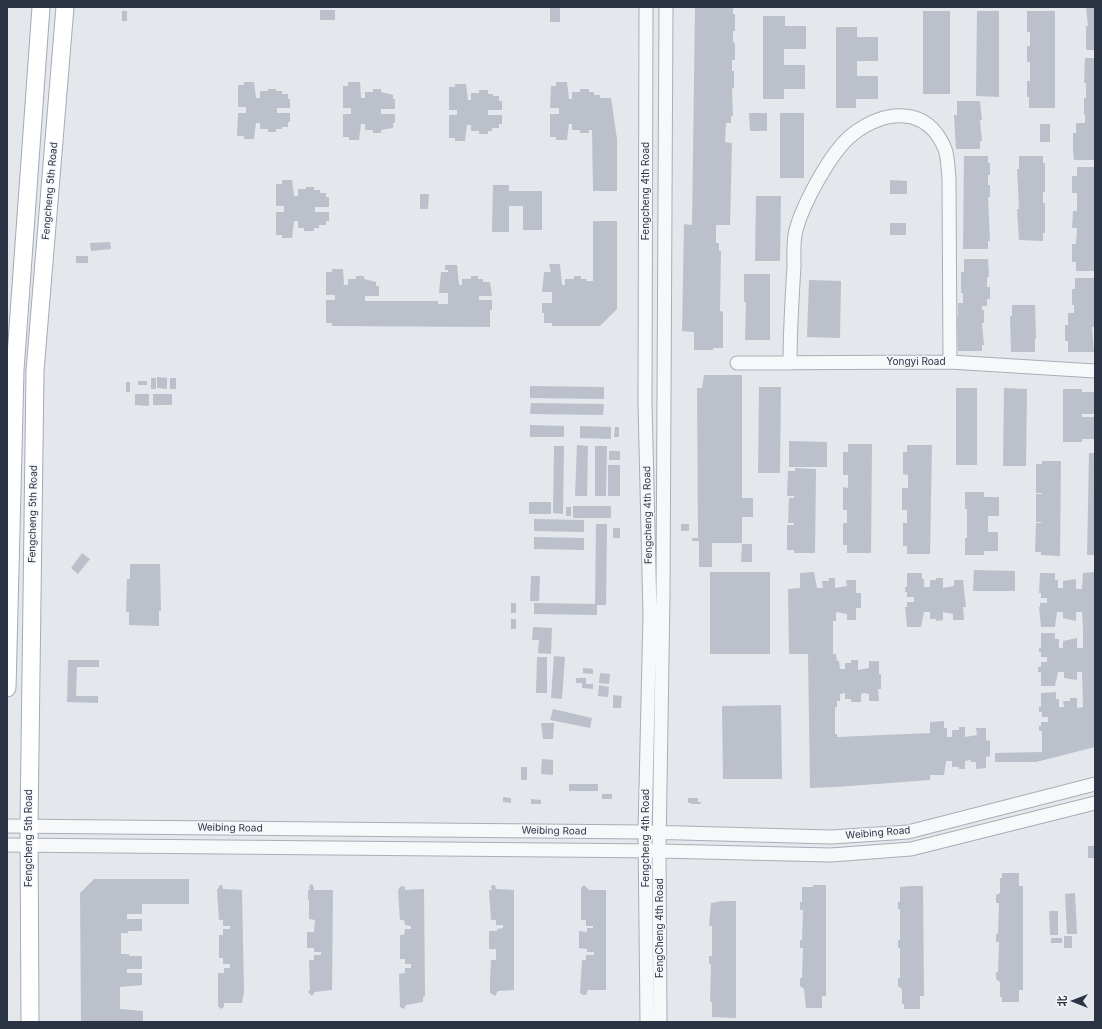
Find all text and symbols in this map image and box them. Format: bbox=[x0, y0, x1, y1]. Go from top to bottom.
street label: Fengcheng 5th Road bbox=[40, 142, 60, 240]
street label: Fengcheng 4th Road bbox=[640, 142, 652, 240]
street label: Yongyi Road bbox=[886, 356, 946, 368]
street label: Fengcheng 5th Road bbox=[26, 465, 40, 563]
street label: Fengcheng 4th Road bbox=[641, 466, 655, 564]
street label: Fengcheng 5th Road bbox=[23, 789, 35, 887]
street label: Fengcheng 4th Road bbox=[640, 789, 652, 887]
street label: Weibing Road bbox=[197, 821, 263, 835]
street label: Weibing Road bbox=[521, 824, 587, 838]
street label: Weibing Road bbox=[845, 824, 911, 842]
street label: FengCheng 4th Road bbox=[654, 878, 666, 978]
north arrow bbox=[1054, 981, 1094, 1021]
text: 北 bbox=[1055, 996, 1069, 1007]

